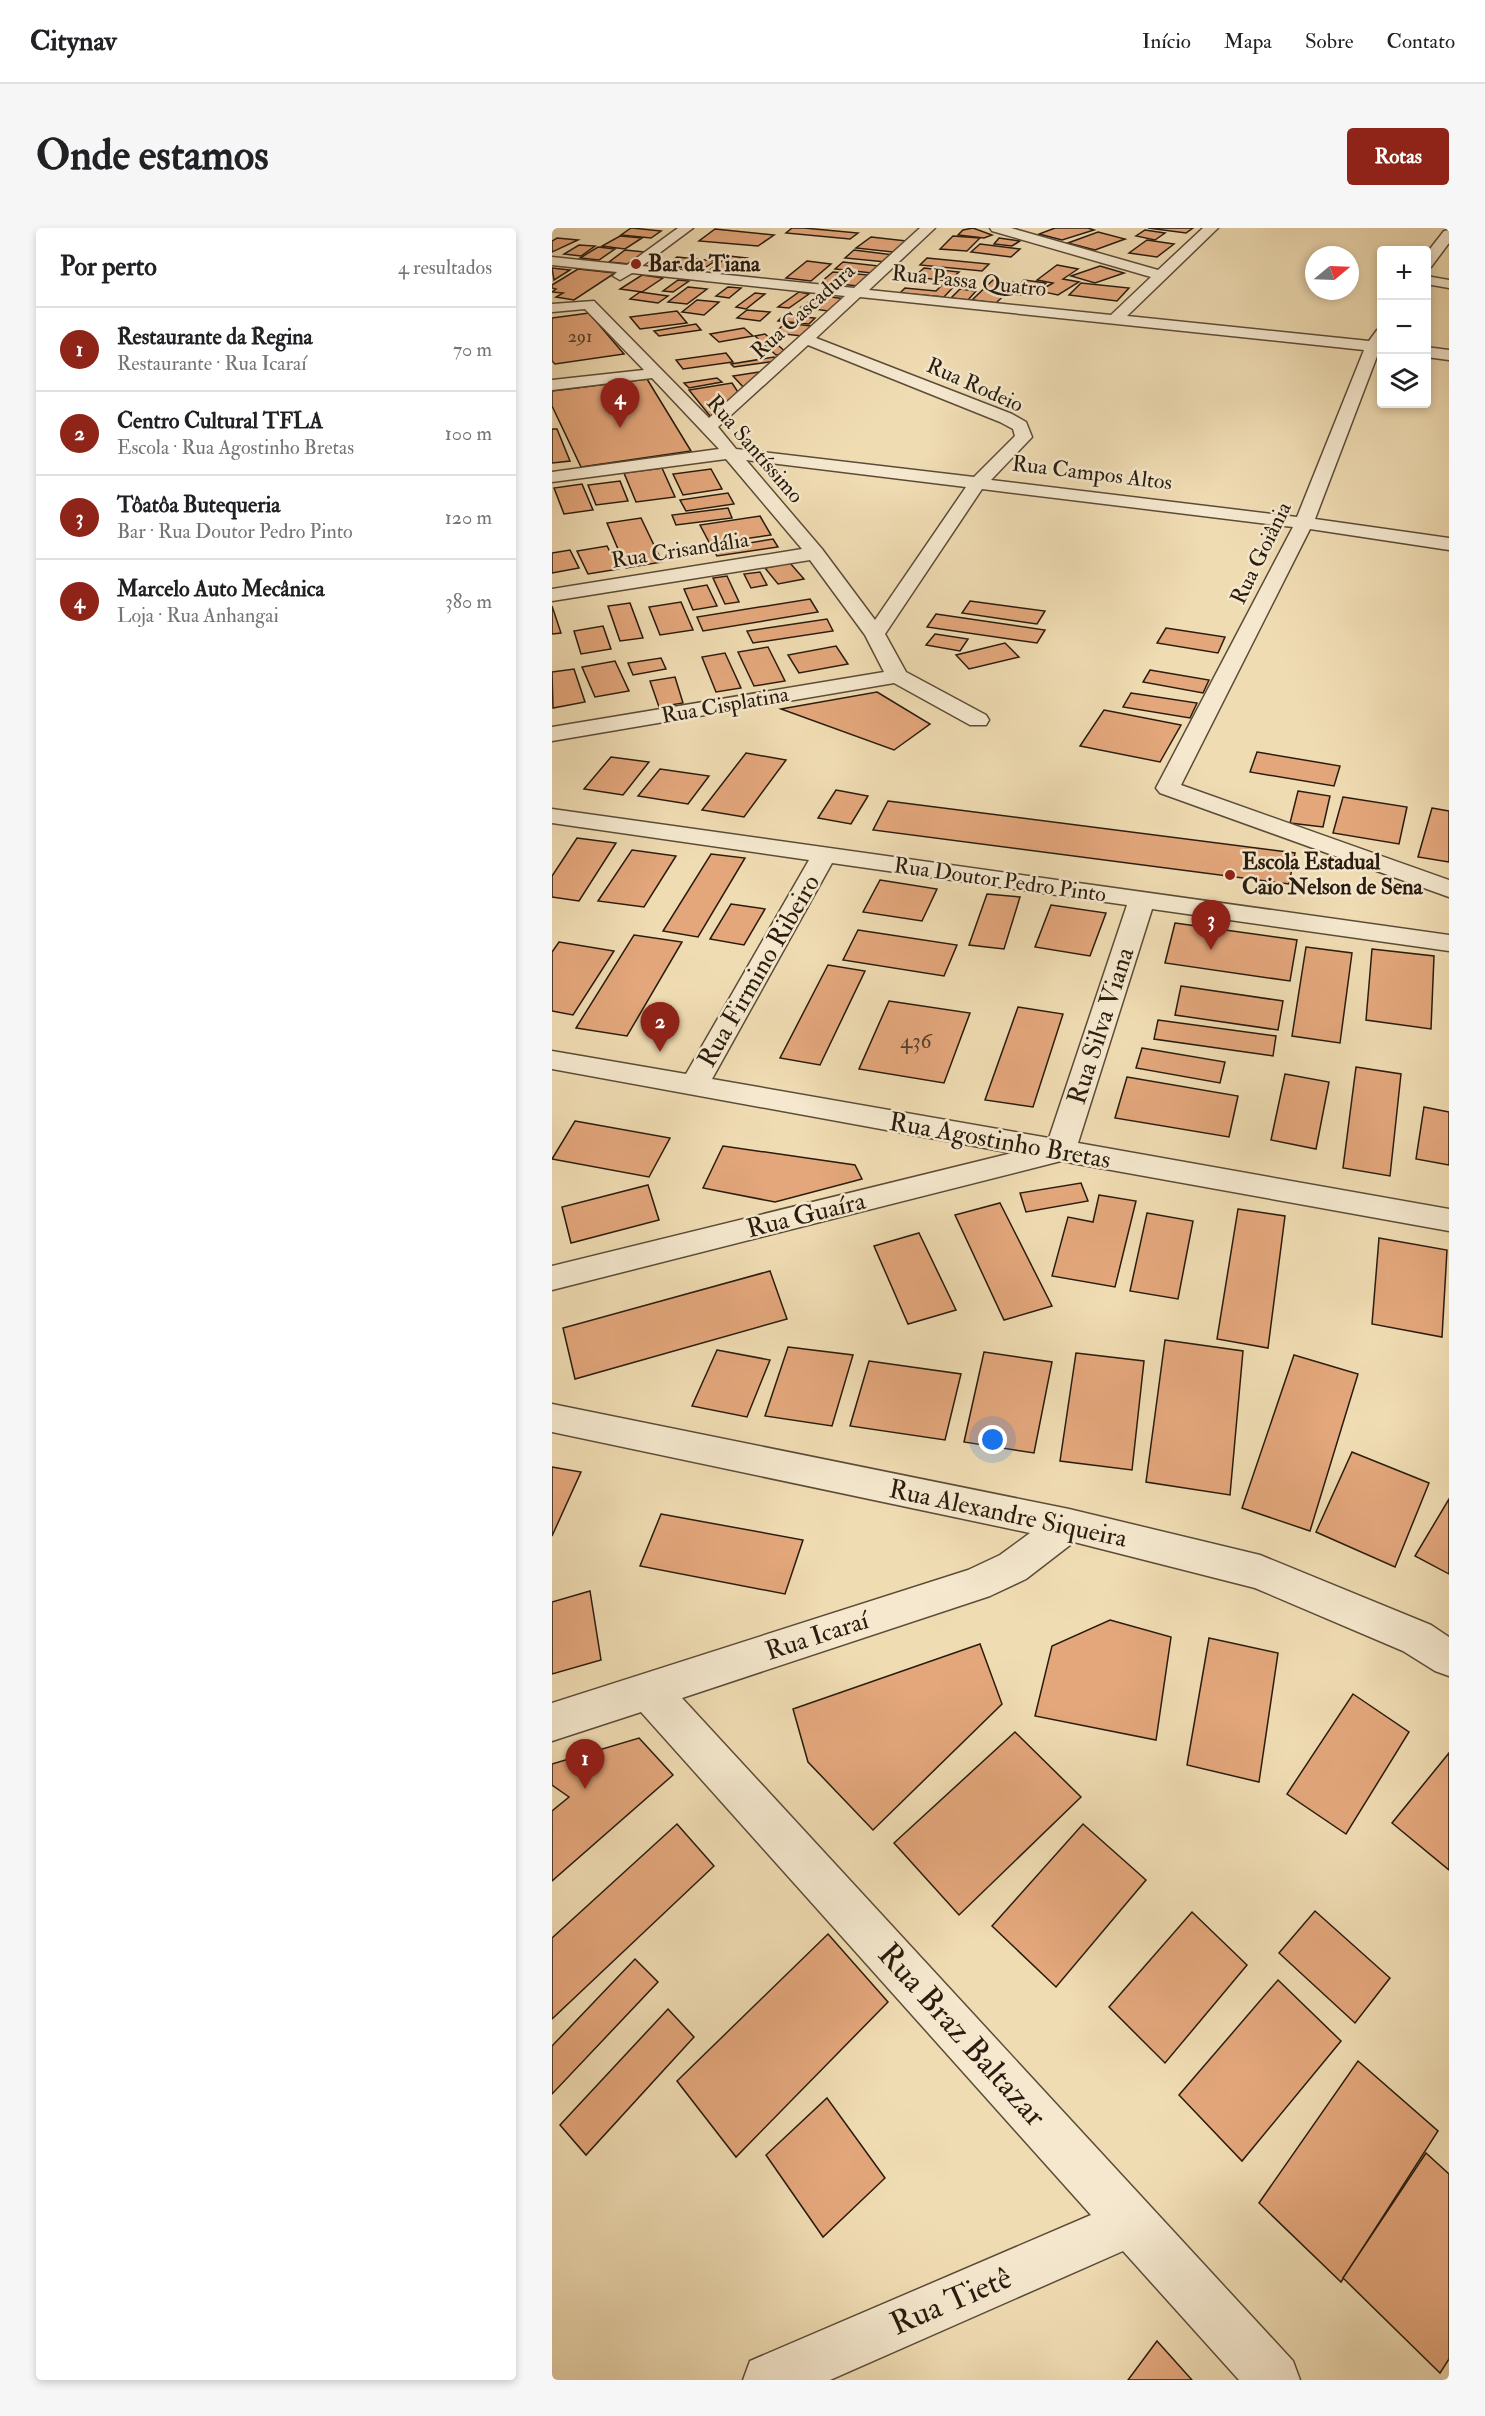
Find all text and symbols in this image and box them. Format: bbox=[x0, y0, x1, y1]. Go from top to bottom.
text: Citynav bbox=[30, 24, 117, 59]
text: Início bbox=[1142, 28, 1191, 55]
text: Mapa bbox=[1224, 28, 1272, 55]
text: Sobre bbox=[1305, 28, 1354, 55]
text: Contato bbox=[1387, 28, 1455, 55]
button: Rotas bbox=[1347, 128, 1449, 185]
text: Onde estamos bbox=[36, 130, 269, 182]
north arrow bbox=[1305, 246, 1359, 300]
map controls bbox=[1377, 246, 1431, 408]
button: + bbox=[1377, 246, 1431, 300]
place label: Bar da Tiana bbox=[648, 250, 761, 278]
text: Por perto bbox=[60, 251, 157, 283]
text: 4 resultados bbox=[398, 255, 492, 280]
street label: Rua Cascadura bbox=[745, 256, 862, 365]
marker: Bar da Tiana bbox=[629, 257, 643, 271]
street label: Rua Passa Quatro bbox=[890, 259, 1048, 303]
button: − bbox=[1377, 300, 1431, 354]
text: Restaurante da Regina bbox=[117, 323, 313, 351]
house number: 291 bbox=[568, 325, 592, 348]
text: 1 bbox=[76, 337, 83, 362]
text: 70 m bbox=[453, 337, 492, 362]
text: Restaurante · Rua Icaraí bbox=[117, 351, 307, 376]
street label: Rua Rodeio bbox=[922, 351, 1028, 419]
button: layers bbox=[1377, 354, 1431, 408]
pin: 4 bbox=[600, 378, 640, 428]
street label: Rua Santíssimo bbox=[700, 389, 810, 509]
text: Centro Cultural TFLA bbox=[117, 407, 323, 435]
text: 2 bbox=[74, 421, 85, 446]
text: 100 m bbox=[445, 421, 492, 446]
text: Escola · Rua Agostinho Bretas bbox=[117, 435, 354, 460]
street label: Rua Campos Altos bbox=[1010, 449, 1174, 498]
text: Tôatôa Butequeria bbox=[117, 491, 280, 519]
street label: Rua Goiânia bbox=[1224, 496, 1298, 609]
text: 3 bbox=[76, 505, 83, 530]
text: 120 m bbox=[445, 505, 492, 530]
text: Bar · Rua Doutor Pedro Pinto bbox=[117, 519, 353, 544]
street label: Rua Crisandália bbox=[609, 525, 752, 575]
text: Marcelo Auto Mecânica bbox=[117, 575, 325, 603]
text: 4 bbox=[74, 589, 85, 614]
text: 380 m bbox=[445, 589, 492, 614]
text: Loja · Rua Anhangai bbox=[117, 603, 279, 628]
street label: Rua Cisplatina bbox=[659, 680, 792, 731]
place label: Escola Estadual Caio Nelson de Sena bbox=[1242, 848, 1424, 901]
street label: Rua Doutor Pedro Pinto bbox=[892, 851, 1108, 909]
marker: Escola Estadual Caio Nelson de Sena bbox=[1223, 868, 1237, 882]
street label: Rua Firmino Ribeiro bbox=[691, 869, 827, 1073]
pin: 3 bbox=[1192, 900, 1230, 950]
street label: Rua Silva Viana bbox=[1061, 943, 1142, 1108]
pin: 2 bbox=[640, 1002, 680, 1052]
house number: 436 bbox=[900, 1027, 934, 1055]
street label: Rua Agostinho Bretas bbox=[887, 1106, 1113, 1176]
street label: Rua Guaíra bbox=[743, 1185, 869, 1245]
your location bbox=[978, 1425, 1007, 1454]
street label: Rua Alexandre Siqueira bbox=[886, 1473, 1130, 1555]
street label: Rua Icaraí bbox=[761, 1604, 875, 1668]
pin: 1 bbox=[566, 1740, 604, 1789]
street label: Rua Braz Baltazar bbox=[869, 1935, 1055, 2135]
street label: Rua Tietê bbox=[884, 2258, 1018, 2344]

